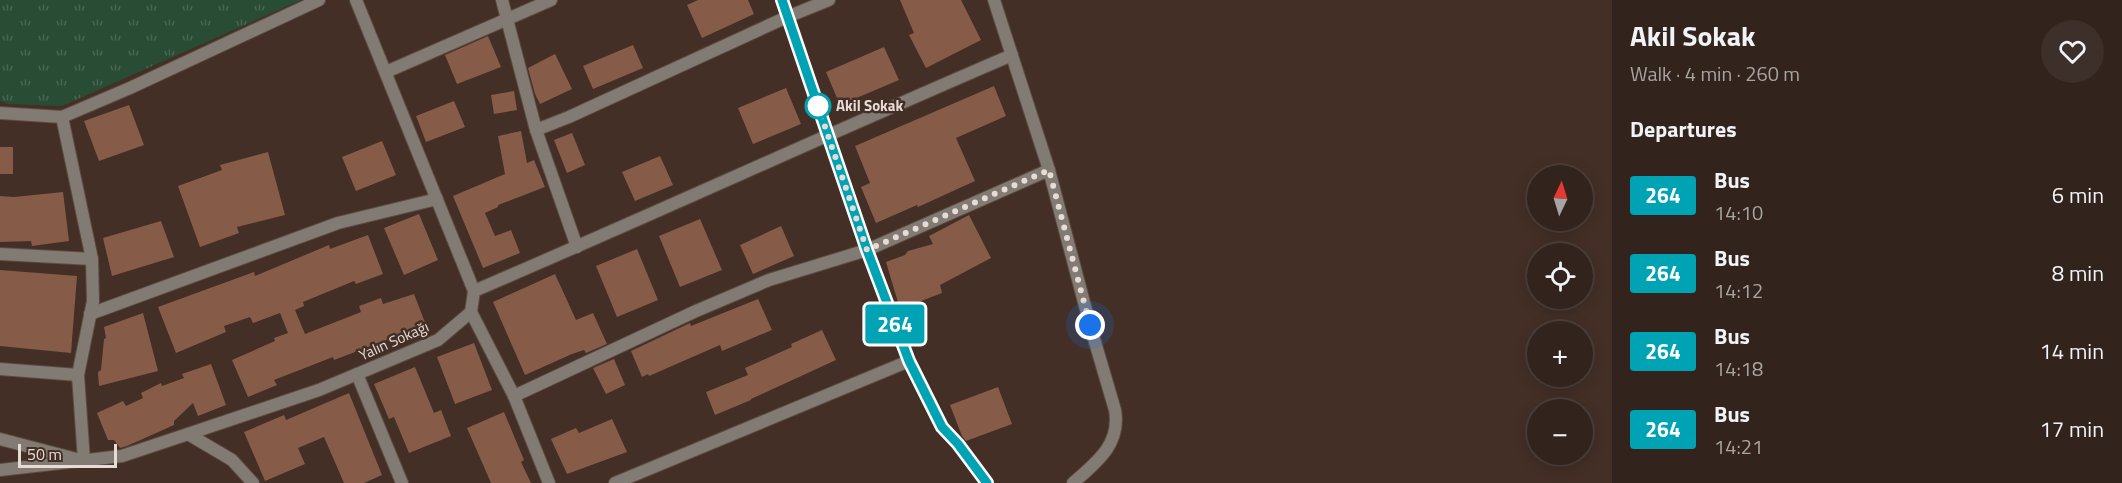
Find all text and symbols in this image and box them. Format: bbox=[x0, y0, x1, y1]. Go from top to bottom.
text: Akil Sokak bbox=[1630, 14, 1756, 57]
button: heart bbox=[2041, 20, 2104, 83]
text: Walk · 4 min · 260 m bbox=[1630, 58, 1800, 89]
marker: Akil Sokak bbox=[805, 93, 831, 119]
place label: Akil Sokak bbox=[836, 94, 904, 117]
text: Departures bbox=[1630, 112, 1737, 146]
text: Bus bbox=[1714, 163, 1750, 197]
north arrow bbox=[1527, 165, 1593, 231]
map controls bbox=[1527, 165, 1593, 465]
text: 6 min bbox=[2052, 178, 2104, 212]
text: 264 bbox=[1645, 179, 1681, 211]
text: 14:10 bbox=[1714, 197, 1763, 228]
text: Bus bbox=[1714, 241, 1750, 275]
button: locate bbox=[1527, 243, 1593, 309]
text: 8 min bbox=[2052, 256, 2104, 290]
text: 264 bbox=[1645, 257, 1681, 289]
text: 14:12 bbox=[1714, 275, 1763, 306]
line badge: 264 bbox=[860, 304, 930, 344]
text: 264 bbox=[877, 308, 913, 340]
your location bbox=[1075, 310, 1105, 340]
street label: Yalın Sokağı bbox=[355, 315, 432, 366]
text: Bus bbox=[1714, 319, 1750, 353]
button: + bbox=[1527, 321, 1593, 387]
text: 14 min bbox=[2039, 334, 2104, 368]
text: 264 bbox=[1645, 335, 1681, 367]
text: 14:18 bbox=[1714, 353, 1763, 384]
text: Bus bbox=[1714, 397, 1750, 431]
button: − bbox=[1527, 399, 1593, 465]
text: 17 min bbox=[2039, 412, 2104, 446]
text: 264 bbox=[1645, 413, 1681, 445]
text: 14:21 bbox=[1714, 431, 1763, 462]
scale bar bbox=[18, 441, 117, 468]
text: 50 m bbox=[27, 442, 62, 466]

